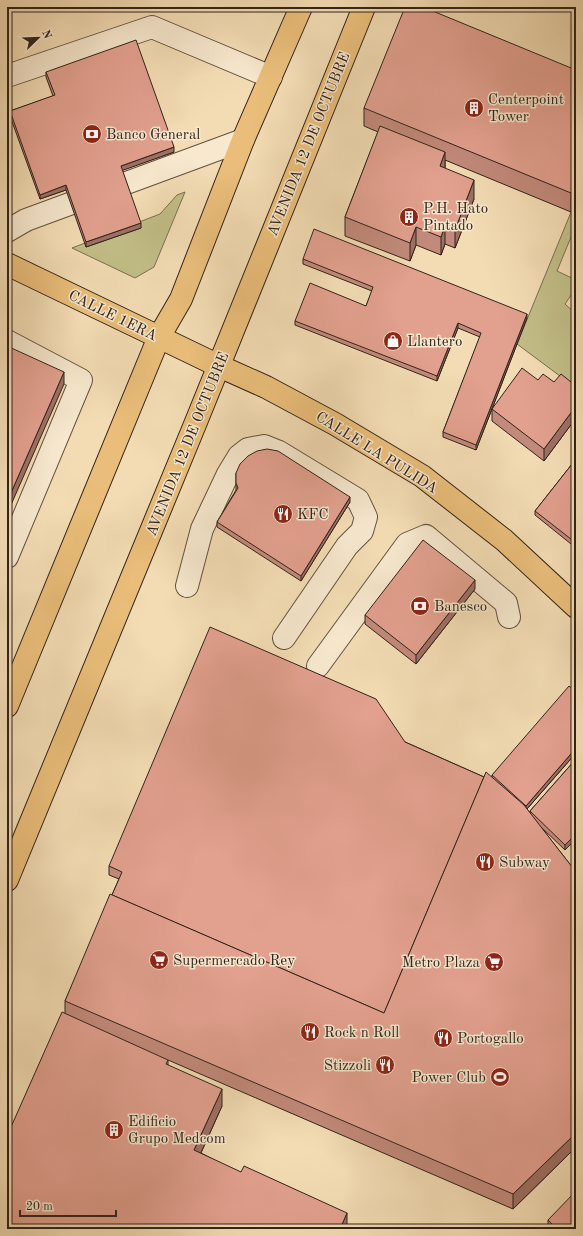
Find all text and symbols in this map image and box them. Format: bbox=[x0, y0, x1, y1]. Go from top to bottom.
north arrow bbox=[18, 18, 58, 58]
text: N bbox=[39, 29, 53, 41]
street label: AVENIDA 12 DE OCTUBRE bbox=[266, 50, 353, 239]
place label: Centerpoint Tower bbox=[488, 93, 564, 125]
building icon: Centerpoint Tower bbox=[463, 97, 485, 119]
bank icon: Banco General bbox=[81, 123, 103, 145]
place label: Banco General bbox=[106, 128, 200, 143]
place label: P.H. Hato Pintado bbox=[423, 202, 488, 234]
building icon: P.H. Hato Pintado bbox=[398, 206, 420, 228]
street label: CALLE 1ERA bbox=[66, 288, 160, 345]
shop icon: Llantero bbox=[382, 330, 404, 352]
place label: Llantero bbox=[407, 335, 462, 350]
street label: AVENIDA 12 DE OCTUBRE bbox=[145, 350, 232, 539]
street label: CALLE LA PULIDA bbox=[313, 410, 440, 497]
restaurant icon: KFC bbox=[272, 503, 294, 525]
place label: KFC bbox=[297, 508, 329, 523]
bank icon: Banesco bbox=[409, 595, 431, 617]
place label: Banesco bbox=[434, 600, 487, 615]
restaurant icon: Subway bbox=[474, 851, 496, 873]
place label: Subway bbox=[499, 856, 550, 871]
supermarket icon: Supermercado Rey bbox=[148, 949, 170, 971]
supermarket icon: Metro Plaza bbox=[483, 951, 505, 973]
place label: Supermercado Rey bbox=[173, 954, 295, 969]
place label: Metro Plaza bbox=[402, 956, 481, 971]
restaurant icon: Rock n Roll bbox=[299, 1021, 321, 1043]
place label: Rock n Roll bbox=[324, 1026, 399, 1041]
restaurant icon: Portogallo bbox=[432, 1027, 454, 1049]
place label: Portogallo bbox=[457, 1032, 524, 1047]
restaurant icon: Stizzoli bbox=[374, 1054, 396, 1076]
place label: Stizzoli bbox=[324, 1059, 371, 1074]
sports icon: Power Club bbox=[489, 1066, 511, 1088]
place label: Power Club bbox=[411, 1071, 486, 1086]
place label: Edificio Grupo Medcom bbox=[128, 1115, 226, 1147]
building icon: Edificio Grupo Medcom bbox=[103, 1119, 125, 1141]
scale bar bbox=[20, 1192, 116, 1218]
text: 20 m bbox=[26, 1201, 53, 1213]

